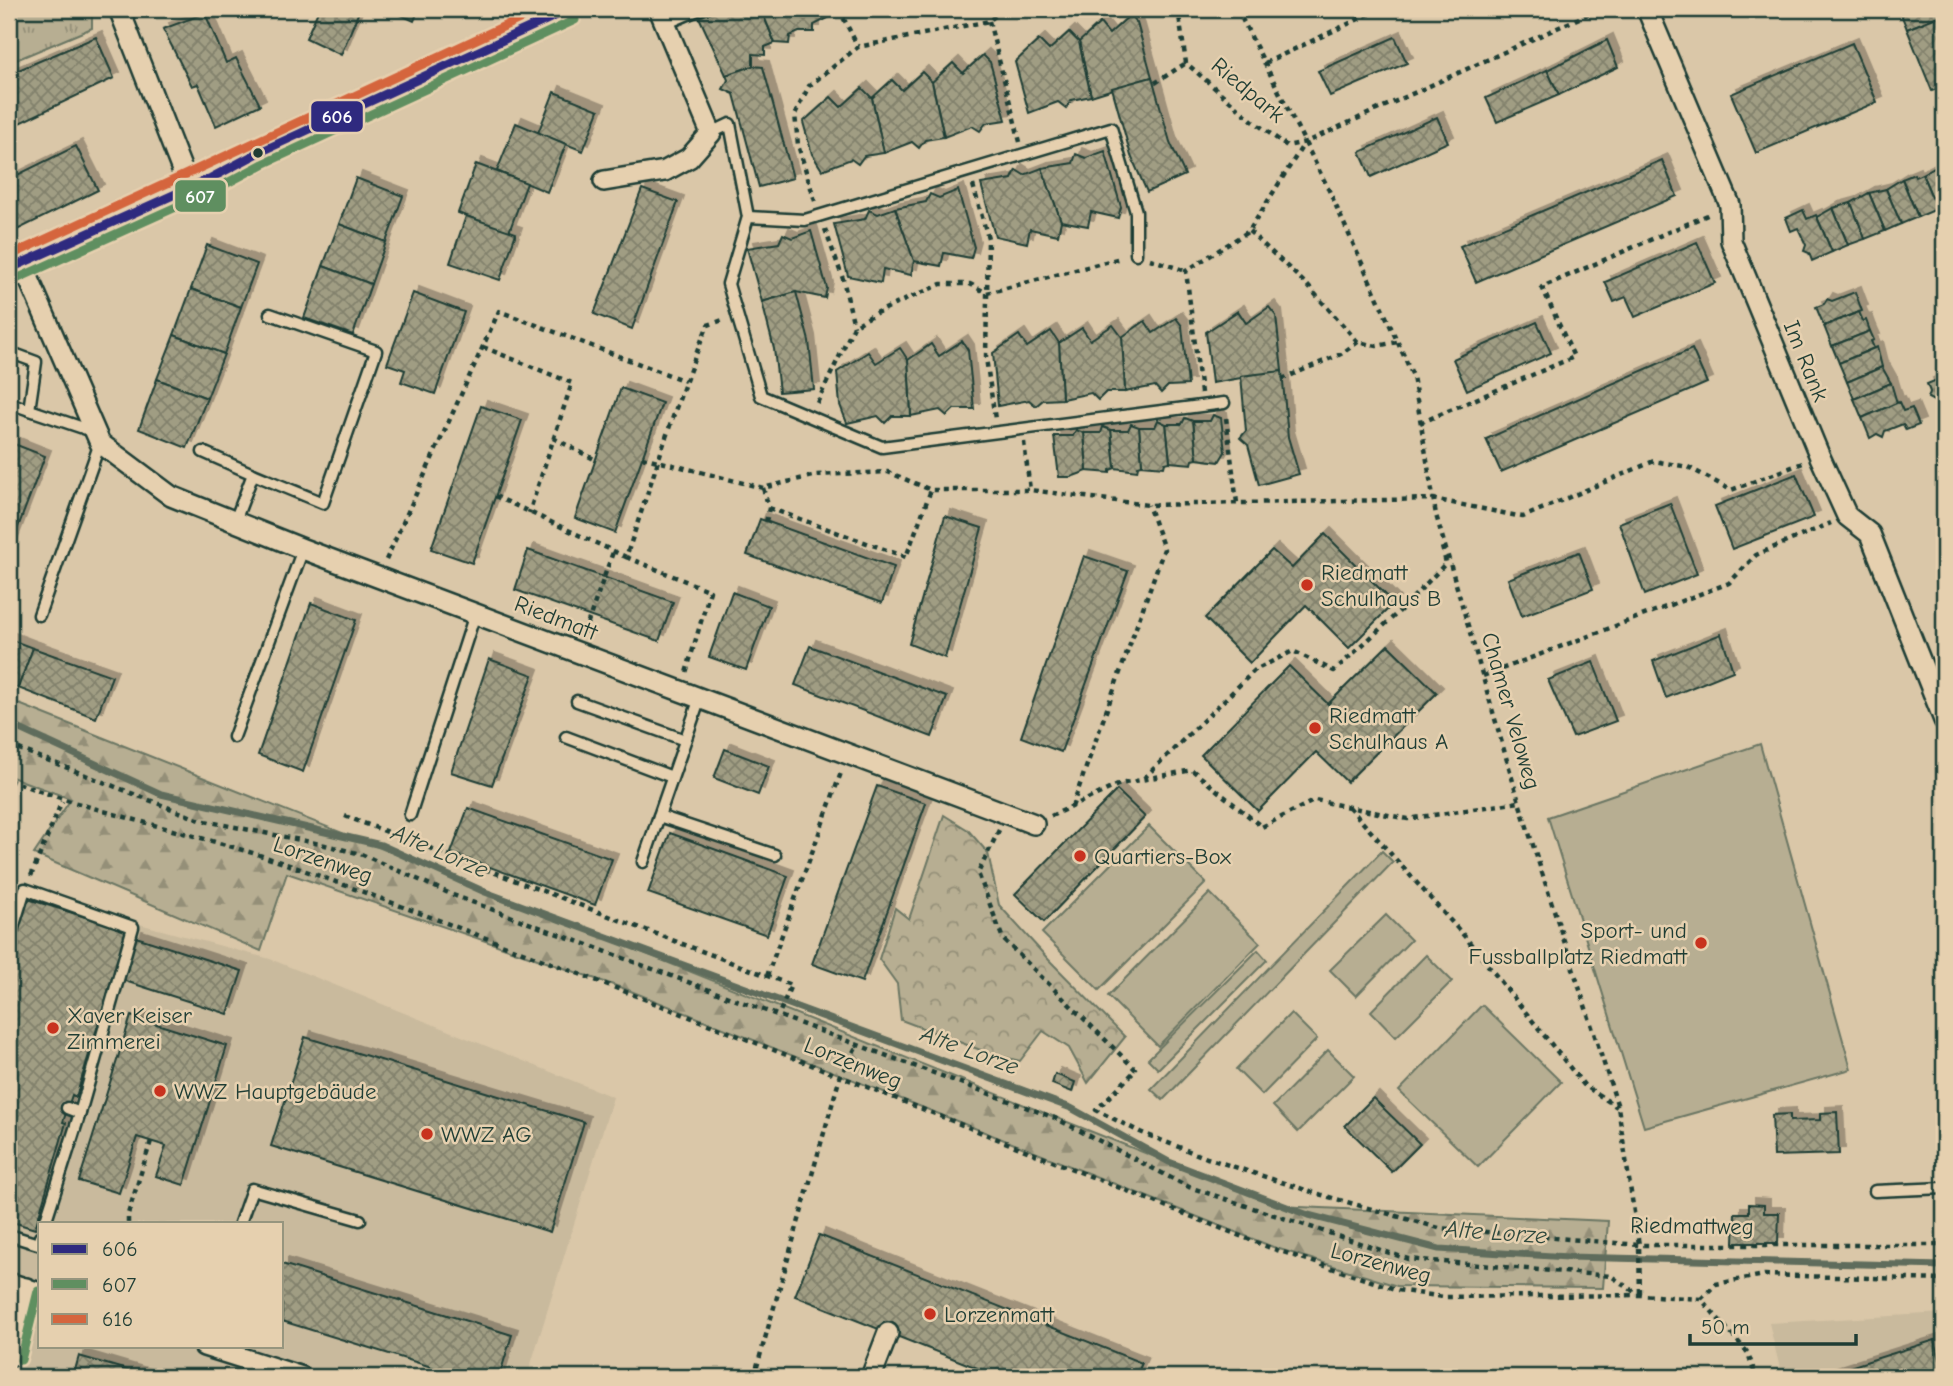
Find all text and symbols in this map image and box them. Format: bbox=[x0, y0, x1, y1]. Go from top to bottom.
street label: Riedpark bbox=[1206, 52, 1290, 128]
line badge: 606 bbox=[310, 100, 364, 133]
text: 606 bbox=[322, 106, 352, 128]
unlabelled marker bbox=[251, 146, 265, 160]
line badge: 607 bbox=[174, 179, 227, 213]
text: 607 bbox=[185, 186, 215, 208]
street label: Im Rank bbox=[1778, 317, 1834, 405]
place label: Riedmatt Schulhaus B bbox=[1321, 559, 1441, 612]
marker: Riedmatt Schulhaus B bbox=[1299, 577, 1315, 593]
street label: Riedmatt bbox=[511, 590, 603, 647]
street label: Chamer Veloweg bbox=[1476, 629, 1546, 793]
place label: Riedmatt Schulhaus A bbox=[1329, 702, 1448, 755]
marker: Riedmatt Schulhaus A bbox=[1307, 720, 1323, 736]
water label: Alte Lorze bbox=[386, 818, 493, 884]
street label: Lorzenweg bbox=[270, 830, 376, 890]
place label: Quartiers-Box bbox=[1094, 843, 1231, 870]
marker: Quartiers-Box bbox=[1072, 848, 1088, 864]
place label: Sport- und Fussballplatz Riedmatt bbox=[1469, 917, 1688, 970]
marker: Sport- und Fussballplatz Riedmatt bbox=[1693, 935, 1709, 951]
place label: Xaver Keiser Zimmerei bbox=[67, 1002, 193, 1055]
water label: Alte Lorze bbox=[916, 1019, 1023, 1081]
marker: Xaver Keiser Zimmerei bbox=[45, 1020, 61, 1036]
street label: Lorzenweg bbox=[800, 1031, 906, 1095]
place label: WWZ Hauptgebäude bbox=[174, 1078, 376, 1105]
marker: WWZ Hauptgebäude bbox=[152, 1083, 168, 1099]
place label: WWZ AG bbox=[441, 1121, 532, 1148]
marker: WWZ AG bbox=[419, 1126, 435, 1142]
street label: Riedmattweg bbox=[1630, 1211, 1754, 1241]
water label: Alte Lorze bbox=[1443, 1214, 1548, 1250]
legend bbox=[38, 1222, 284, 1348]
text: 606 bbox=[102, 1237, 138, 1261]
street label: Lorzenweg bbox=[1328, 1237, 1434, 1289]
text: 607 bbox=[102, 1273, 136, 1297]
place label: Lorzenmatt bbox=[944, 1301, 1056, 1328]
scale bar bbox=[1690, 1302, 1857, 1346]
marker: Lorzenmatt bbox=[922, 1306, 938, 1322]
text: 616 bbox=[102, 1307, 133, 1331]
text: 50 m bbox=[1701, 1315, 1750, 1339]

